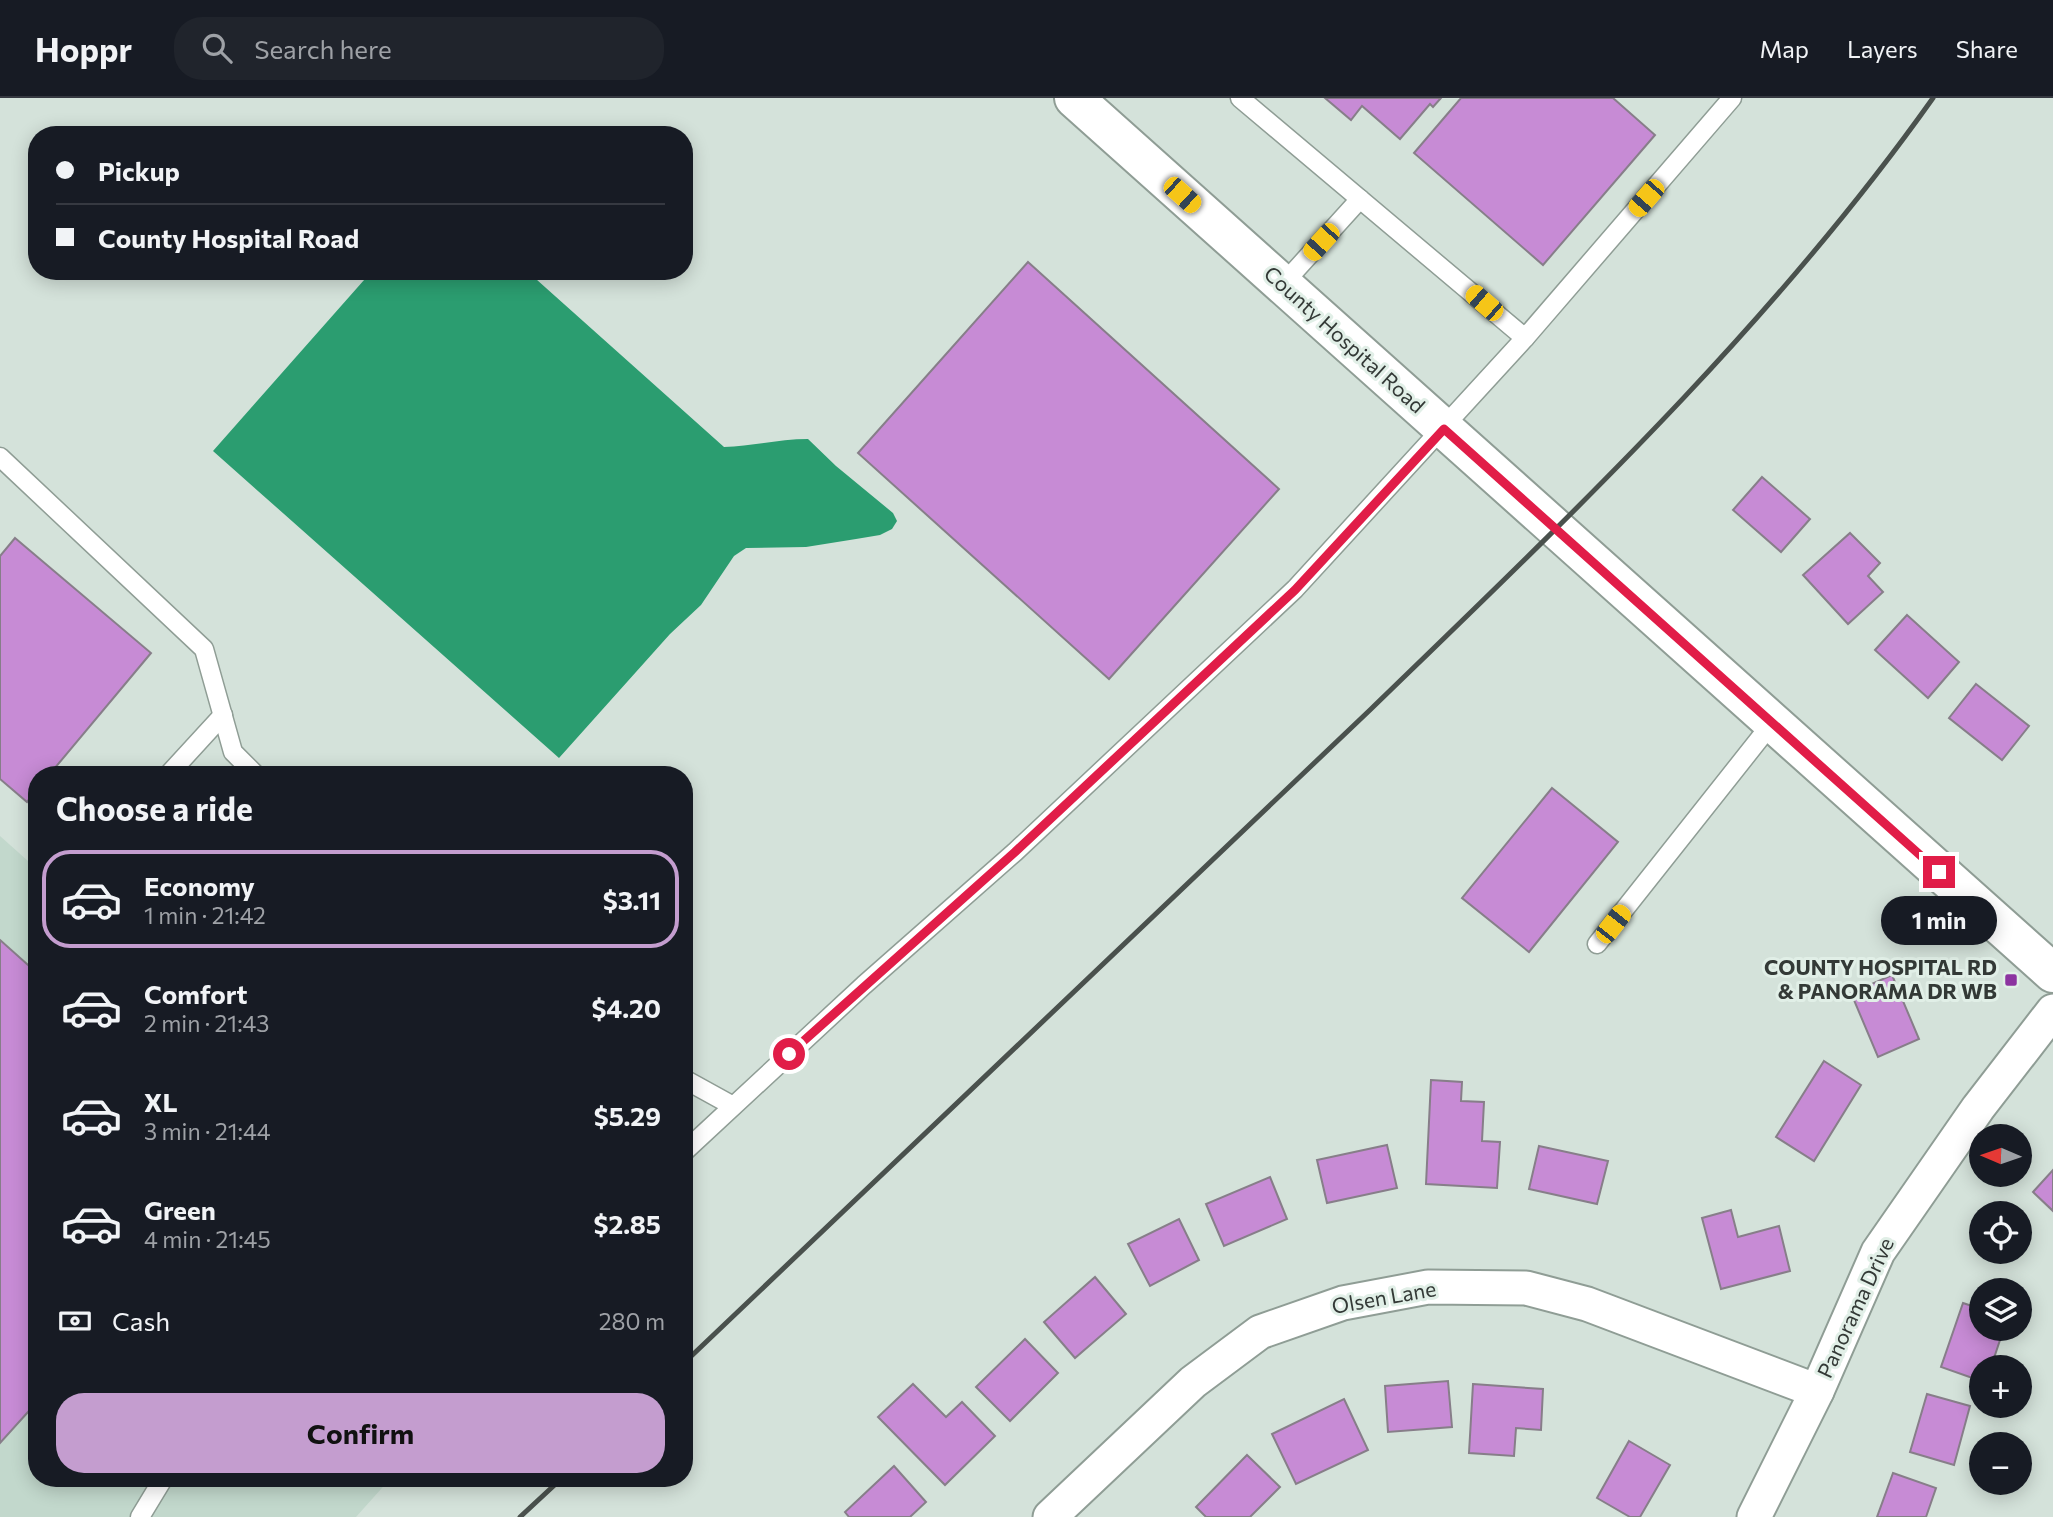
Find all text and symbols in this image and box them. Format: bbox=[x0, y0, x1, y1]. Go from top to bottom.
search box bbox=[174, 17, 664, 80]
text: Hoppr bbox=[35, 28, 132, 69]
icon: search bbox=[198, 29, 236, 67]
text: Search here bbox=[254, 33, 392, 64]
text: Map bbox=[1760, 34, 1809, 63]
text: Layers bbox=[1847, 34, 1918, 63]
text: Share bbox=[1956, 34, 2018, 63]
text: Pickup bbox=[98, 155, 180, 186]
car bbox=[1160, 173, 1205, 217]
car bbox=[1625, 175, 1668, 221]
car bbox=[1300, 219, 1343, 265]
text: County Hospital Road bbox=[98, 222, 359, 253]
street label: County Hospital Road bbox=[1259, 260, 1431, 418]
car bbox=[1462, 281, 1507, 325]
text: Choose a ride bbox=[56, 788, 253, 828]
route end bbox=[1923, 856, 1955, 888]
icon: car bbox=[60, 868, 123, 931]
text: Economy bbox=[144, 870, 255, 901]
text: $3.11 bbox=[603, 884, 661, 915]
callout: 1 min bbox=[1881, 896, 1997, 946]
text: 1 min · 21:42 bbox=[144, 901, 266, 929]
car bbox=[1592, 901, 1635, 947]
text: 1 min bbox=[1912, 906, 1966, 934]
place label: COUNTY HOSPITAL RD & PANORAMA DR WB bbox=[1764, 954, 1997, 1003]
marker: COUNTY HOSPITAL RD & PANORAMA DR WB bbox=[2003, 972, 2019, 988]
icon: car bbox=[60, 976, 123, 1039]
text: Comfort bbox=[144, 978, 247, 1009]
text: $4.20 bbox=[591, 992, 661, 1023]
text: 2 min · 21:43 bbox=[144, 1009, 270, 1037]
route start bbox=[773, 1038, 805, 1070]
icon: car bbox=[60, 1084, 123, 1147]
text: XL bbox=[144, 1086, 178, 1117]
text: $5.29 bbox=[594, 1100, 661, 1131]
text: 3 min · 21:44 bbox=[144, 1117, 271, 1145]
north arrow bbox=[1969, 1124, 2032, 1186]
map controls bbox=[1969, 1124, 2032, 1495]
icon: car bbox=[60, 1192, 123, 1255]
text: Green bbox=[144, 1194, 216, 1225]
button: locate bbox=[1969, 1201, 2032, 1264]
text: $2.85 bbox=[594, 1208, 661, 1239]
text: 4 min · 21:45 bbox=[144, 1225, 271, 1253]
street label: Panorama Drive bbox=[1811, 1233, 1898, 1382]
street label: Olsen Lane bbox=[1330, 1275, 1438, 1318]
button: layers bbox=[1969, 1278, 2032, 1341]
icon: cash bbox=[56, 1302, 94, 1340]
text: Cash bbox=[112, 1305, 170, 1336]
text: 280 m bbox=[599, 1307, 665, 1335]
button: + bbox=[1969, 1355, 2032, 1418]
button: Confirm bbox=[56, 1393, 665, 1473]
button: − bbox=[1969, 1432, 2032, 1495]

